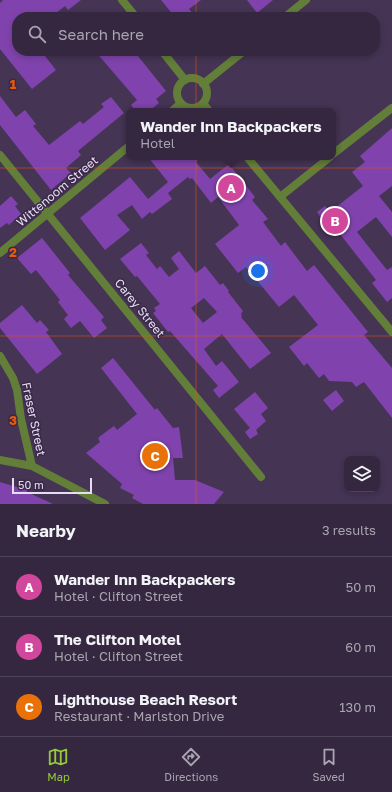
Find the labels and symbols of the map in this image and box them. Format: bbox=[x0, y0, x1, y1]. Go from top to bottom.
text: 1 bbox=[10, 76, 17, 92]
street label: Wittenoom Street bbox=[13, 152, 101, 230]
pin: A bbox=[218, 173, 244, 203]
pin: B bbox=[322, 206, 348, 236]
text: 2 bbox=[9, 244, 17, 260]
your location bbox=[248, 261, 268, 281]
street label: Carey Street bbox=[112, 276, 168, 341]
street label: Fraser Street bbox=[19, 381, 49, 457]
text: 3 bbox=[9, 412, 17, 428]
pin: C bbox=[142, 441, 168, 471]
scale bar bbox=[12, 476, 92, 495]

